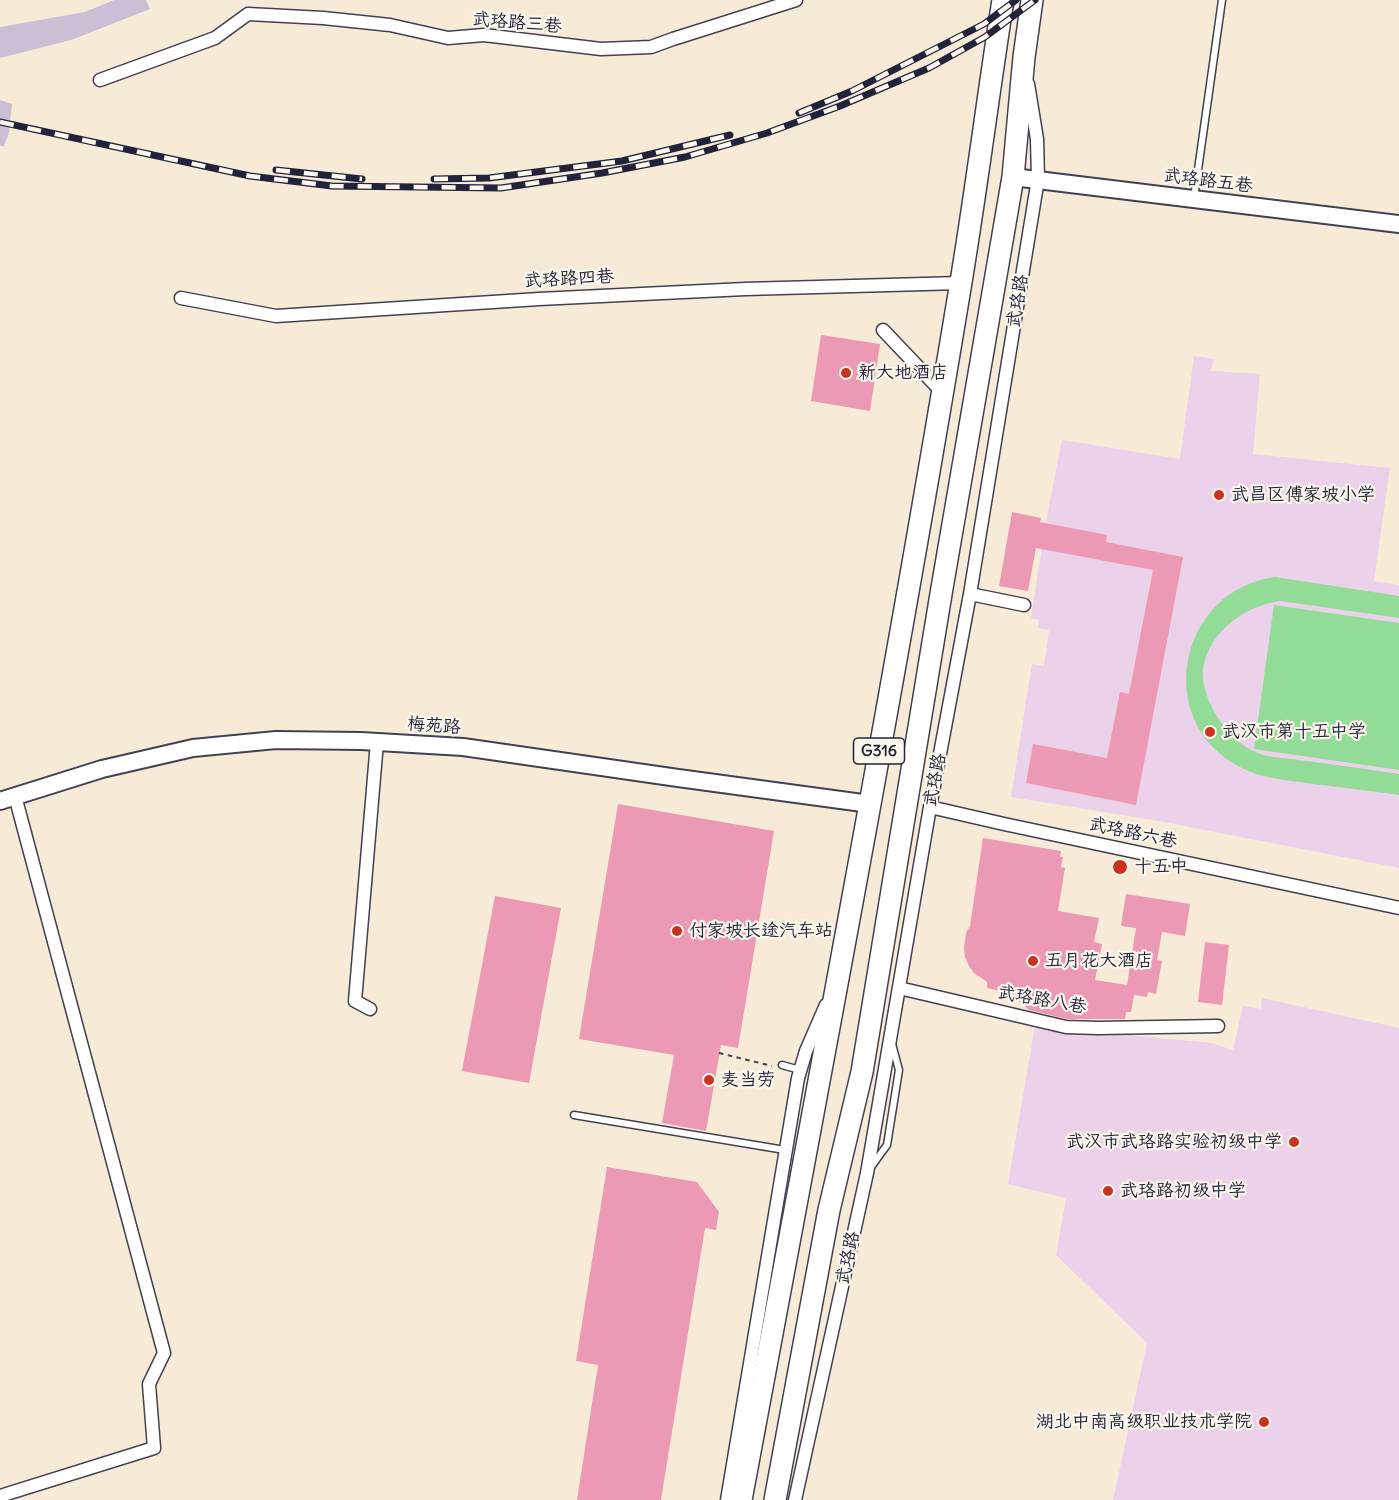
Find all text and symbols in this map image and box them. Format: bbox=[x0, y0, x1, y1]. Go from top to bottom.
street label: 武珞路三巷 bbox=[471, 8, 563, 38]
street label: 武珞路五巷 bbox=[1162, 165, 1254, 197]
street label: 武珞路四巷 bbox=[523, 266, 615, 292]
street label: 武珞路 bbox=[1003, 273, 1033, 329]
place label: 新大地酒店 bbox=[858, 362, 948, 384]
marker: 新大地酒店 bbox=[839, 366, 853, 380]
place label: 武昌区傅家坡小学 bbox=[1231, 484, 1375, 506]
marker: 武昌区傅家坡小学 bbox=[1212, 488, 1226, 502]
street label: 梅苑路 bbox=[406, 713, 462, 739]
place label: 武汉市第十五中学 bbox=[1222, 721, 1366, 743]
marker: 武汉市第十五中学 bbox=[1203, 725, 1217, 739]
road number: G316 bbox=[854, 738, 904, 764]
street label: 武珞路 bbox=[919, 751, 951, 809]
street label: 武珞路六巷 bbox=[1087, 813, 1179, 853]
place label: 十五中 bbox=[1134, 856, 1188, 878]
marker: 十五中 bbox=[1111, 858, 1129, 876]
place label: 付家坡长途汽车站 bbox=[689, 920, 833, 942]
marker: 付家坡长途汽车站 bbox=[670, 924, 684, 938]
place label: 五月花大酒店 bbox=[1045, 950, 1153, 972]
marker: 五月花大酒店 bbox=[1026, 954, 1040, 968]
street label: 武珞路八巷 bbox=[996, 982, 1088, 1018]
place label: 麦当劳 bbox=[721, 1069, 775, 1091]
marker: 麦当劳 bbox=[702, 1073, 716, 1087]
place label: 武汉市武珞路实验初级中学 bbox=[1066, 1131, 1282, 1153]
marker: 武汉市武珞路实验初级中学 bbox=[1287, 1135, 1301, 1149]
place label: 武珞路初级中学 bbox=[1120, 1180, 1246, 1202]
marker: 武珞路初级中学 bbox=[1101, 1184, 1115, 1198]
street label: 武珞路 bbox=[832, 1229, 864, 1287]
place label: 湖北中南高级职业技术学院 bbox=[1036, 1411, 1252, 1433]
marker: 湖北中南高级职业技术学院 bbox=[1257, 1415, 1271, 1429]

